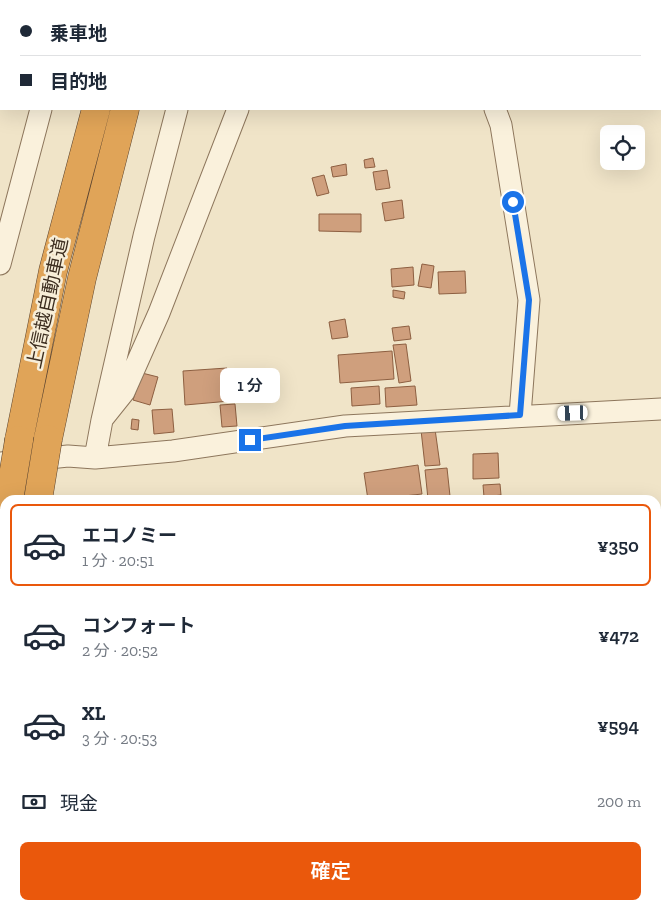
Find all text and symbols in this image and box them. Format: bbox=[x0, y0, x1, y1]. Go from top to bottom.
text: 乗車地 bbox=[50, 22, 107, 45]
text: 目的地 bbox=[50, 70, 107, 93]
map controls bbox=[600, 125, 645, 170]
button: locate bbox=[600, 125, 645, 170]
route start bbox=[502, 191, 524, 213]
street label: 上信越自動車道 bbox=[22, 236, 73, 371]
callout: 1 分 bbox=[220, 368, 280, 402]
text: 1 分 bbox=[237, 376, 263, 395]
car bbox=[557, 405, 588, 421]
route end bbox=[239, 429, 261, 451]
icon: car bbox=[22, 523, 67, 568]
text: エコノミー bbox=[82, 524, 177, 547]
text: ¥350 bbox=[597, 534, 639, 557]
text: 1 分 · 20:51 bbox=[82, 551, 154, 570]
icon: car bbox=[22, 613, 67, 658]
text: コンフォート bbox=[82, 614, 195, 637]
text: ¥472 bbox=[598, 624, 639, 647]
text: 2 分 · 20:52 bbox=[82, 641, 158, 660]
text: XL bbox=[82, 702, 105, 725]
icon: car bbox=[22, 703, 67, 748]
text: ¥594 bbox=[597, 714, 639, 737]
text: 3 分 · 20:53 bbox=[82, 729, 157, 748]
icon: cash bbox=[20, 788, 48, 816]
text: 現金 bbox=[60, 792, 98, 815]
text: 200 m bbox=[597, 792, 641, 811]
button: 確定 bbox=[20, 842, 641, 900]

